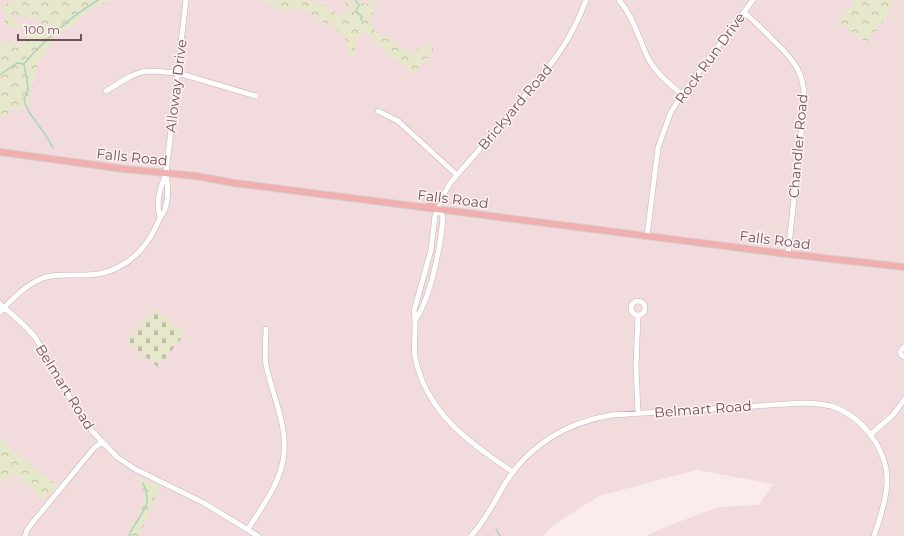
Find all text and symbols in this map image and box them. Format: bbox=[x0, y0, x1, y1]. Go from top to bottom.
street label: Rock Run Drive bbox=[671, 9, 749, 107]
scale bar bbox=[18, 16, 81, 42]
text: 100 m bbox=[24, 22, 60, 37]
street label: Alloway Drive bbox=[161, 38, 191, 134]
street label: Brickyard Road bbox=[474, 60, 556, 154]
street label: Chandler Road bbox=[784, 93, 812, 199]
street label: Falls Road bbox=[96, 144, 168, 170]
street label: Falls Road bbox=[416, 186, 490, 212]
street label: Falls Road bbox=[738, 227, 812, 253]
street label: Belmart Road bbox=[31, 341, 99, 433]
street label: Belmart Road bbox=[654, 397, 752, 421]

